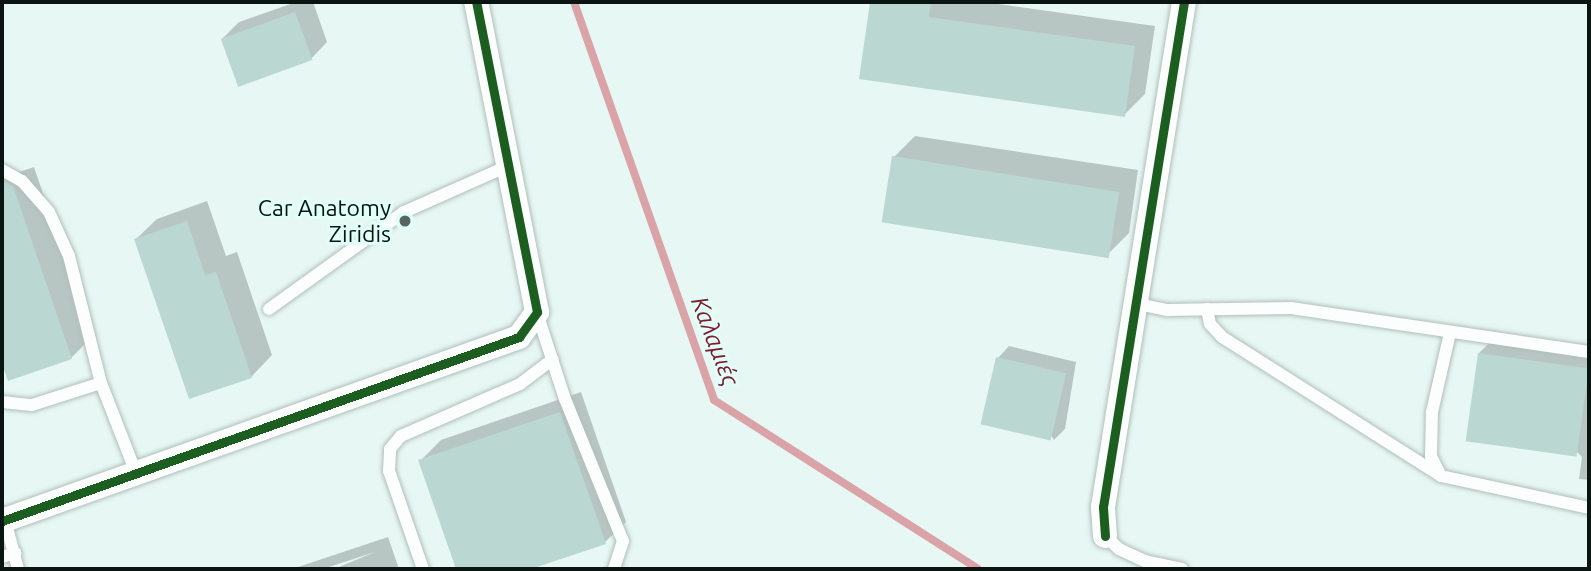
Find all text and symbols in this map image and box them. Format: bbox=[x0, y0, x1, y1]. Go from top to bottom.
place label: Car Anatomy Ziridis bbox=[258, 194, 391, 248]
marker: Car Anatomy Ziridis bbox=[397, 213, 413, 229]
water label: Καλαμιές bbox=[685, 292, 745, 390]

